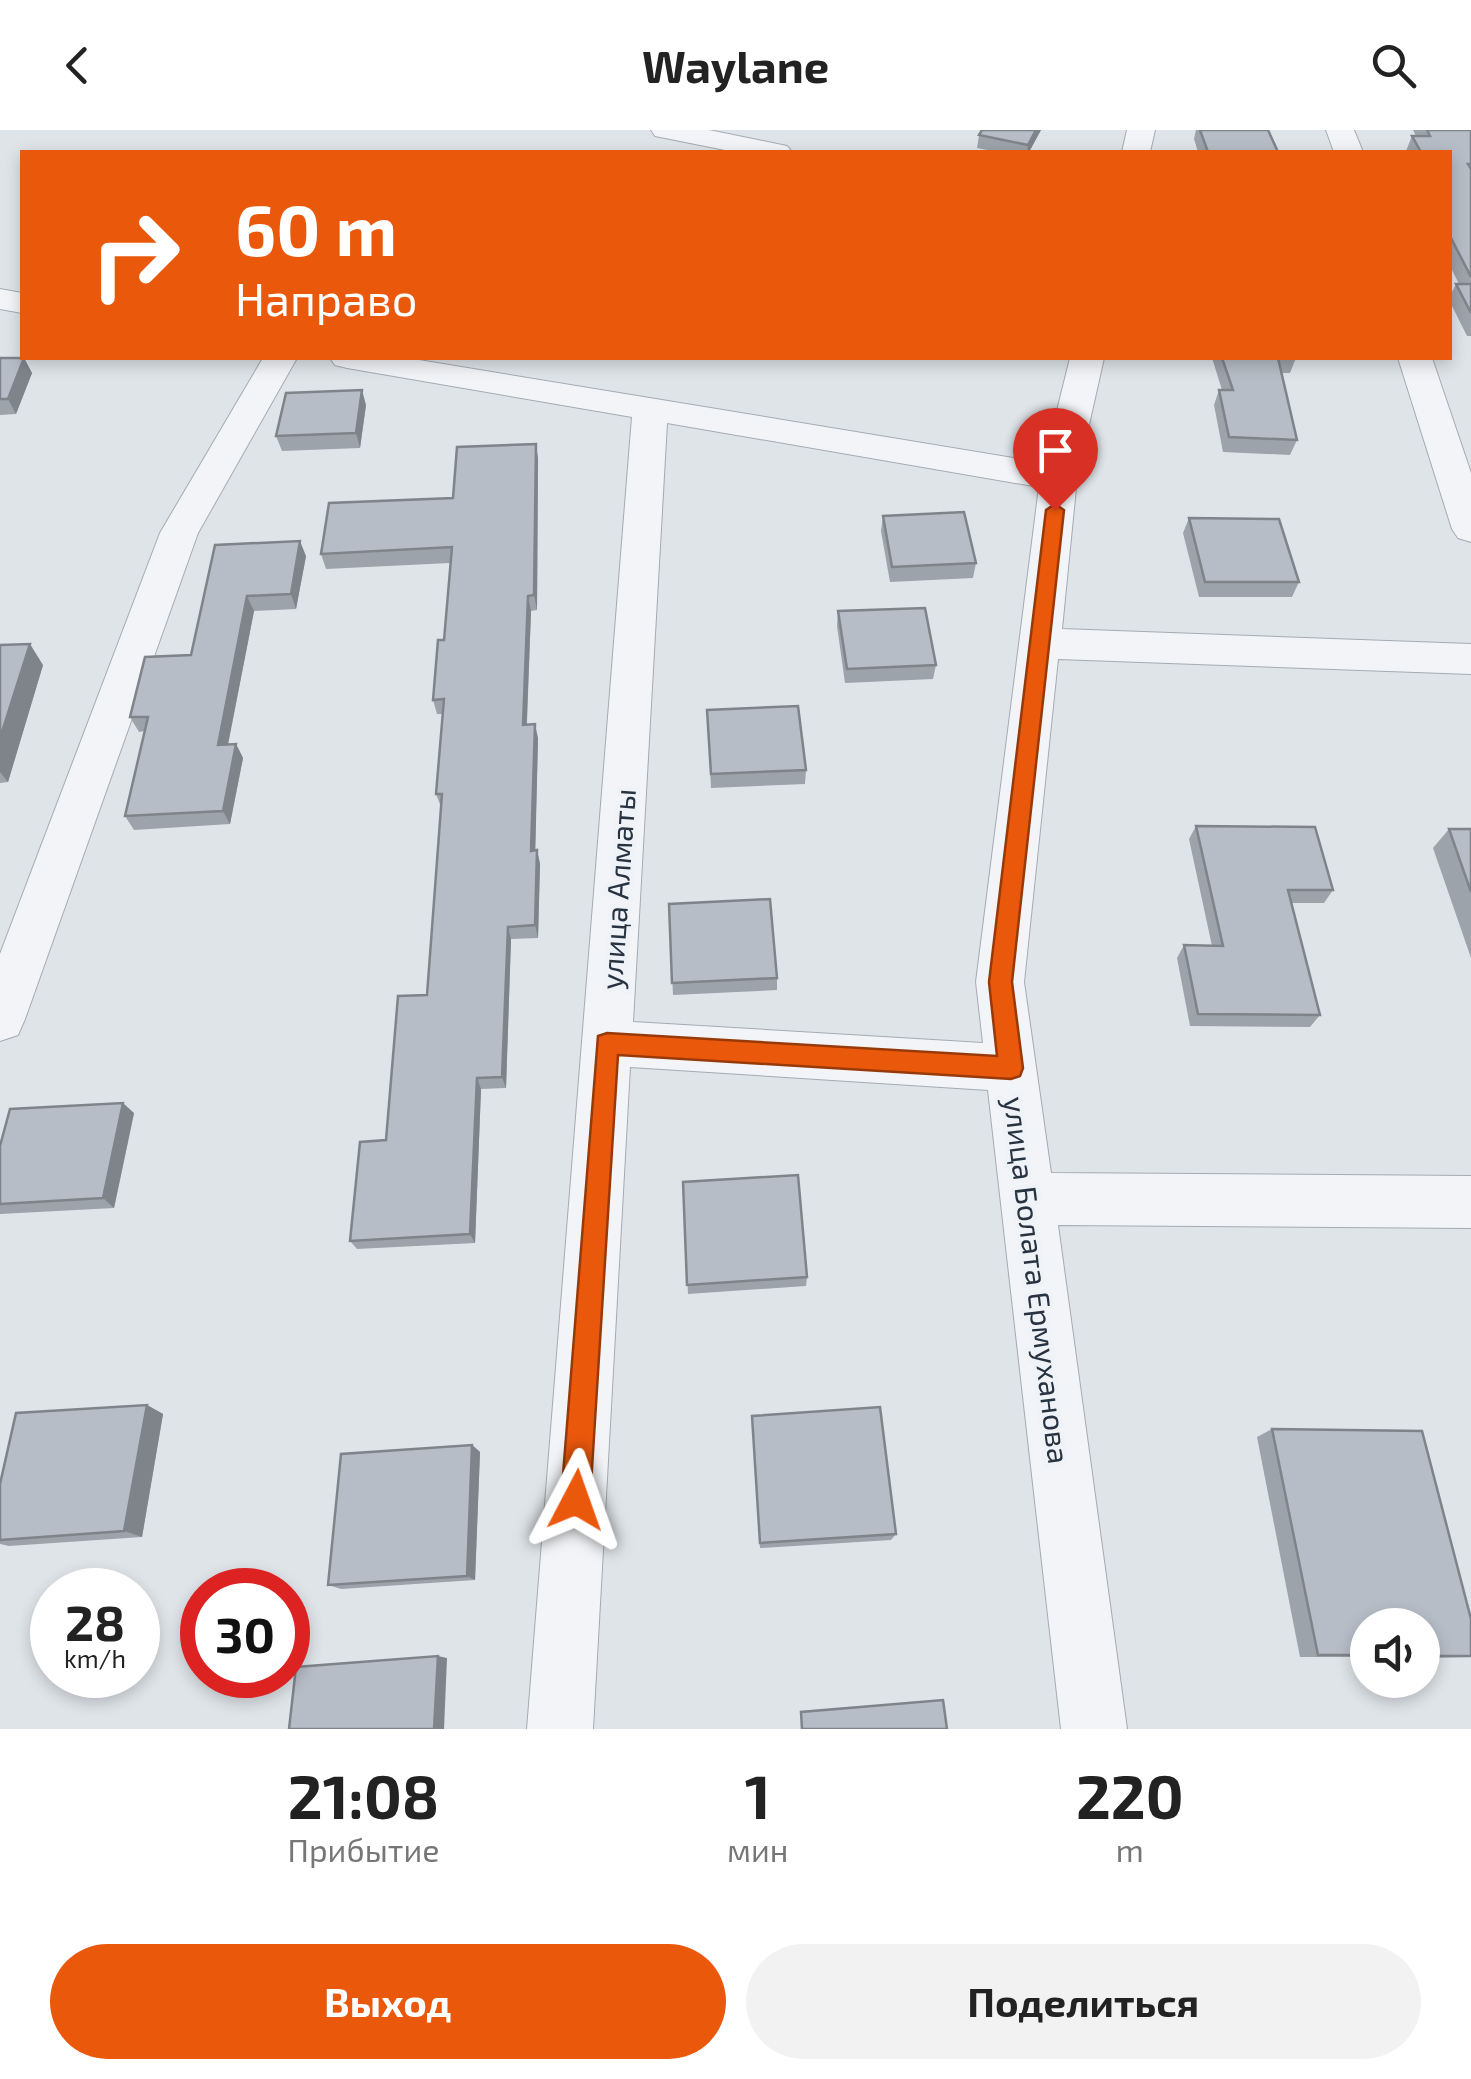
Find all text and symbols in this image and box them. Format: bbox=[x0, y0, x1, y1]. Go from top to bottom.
icon: back bbox=[50, 38, 105, 93]
text: Waylane bbox=[642, 38, 829, 92]
icon: search bbox=[1366, 38, 1421, 93]
text: 60 m bbox=[235, 186, 397, 270]
icon: right bbox=[70, 190, 200, 320]
text: Направо bbox=[235, 271, 417, 325]
pin bbox=[1013, 408, 1098, 511]
icon: arrive bbox=[1028, 423, 1083, 478]
street label: улица Алматы bbox=[592, 787, 643, 991]
street label: улица Болата Ермуханова bbox=[997, 1094, 1078, 1466]
position arrow bbox=[524, 1448, 628, 1552]
speed limit sign: 30 bbox=[180, 1568, 310, 1698]
text: 28 bbox=[65, 1591, 125, 1651]
map controls bbox=[1350, 1608, 1440, 1698]
button: sound bbox=[1350, 1608, 1440, 1698]
text: km/h bbox=[64, 1643, 126, 1673]
text: 21:08 bbox=[288, 1759, 439, 1831]
text: 1 bbox=[745, 1759, 771, 1831]
text: 220 bbox=[1076, 1759, 1184, 1831]
text: Прибытие bbox=[288, 1830, 440, 1868]
text: мин bbox=[727, 1830, 788, 1868]
text: m bbox=[1116, 1830, 1144, 1868]
button: Выход bbox=[50, 1944, 726, 2059]
button: Поделиться bbox=[746, 1944, 1421, 2059]

